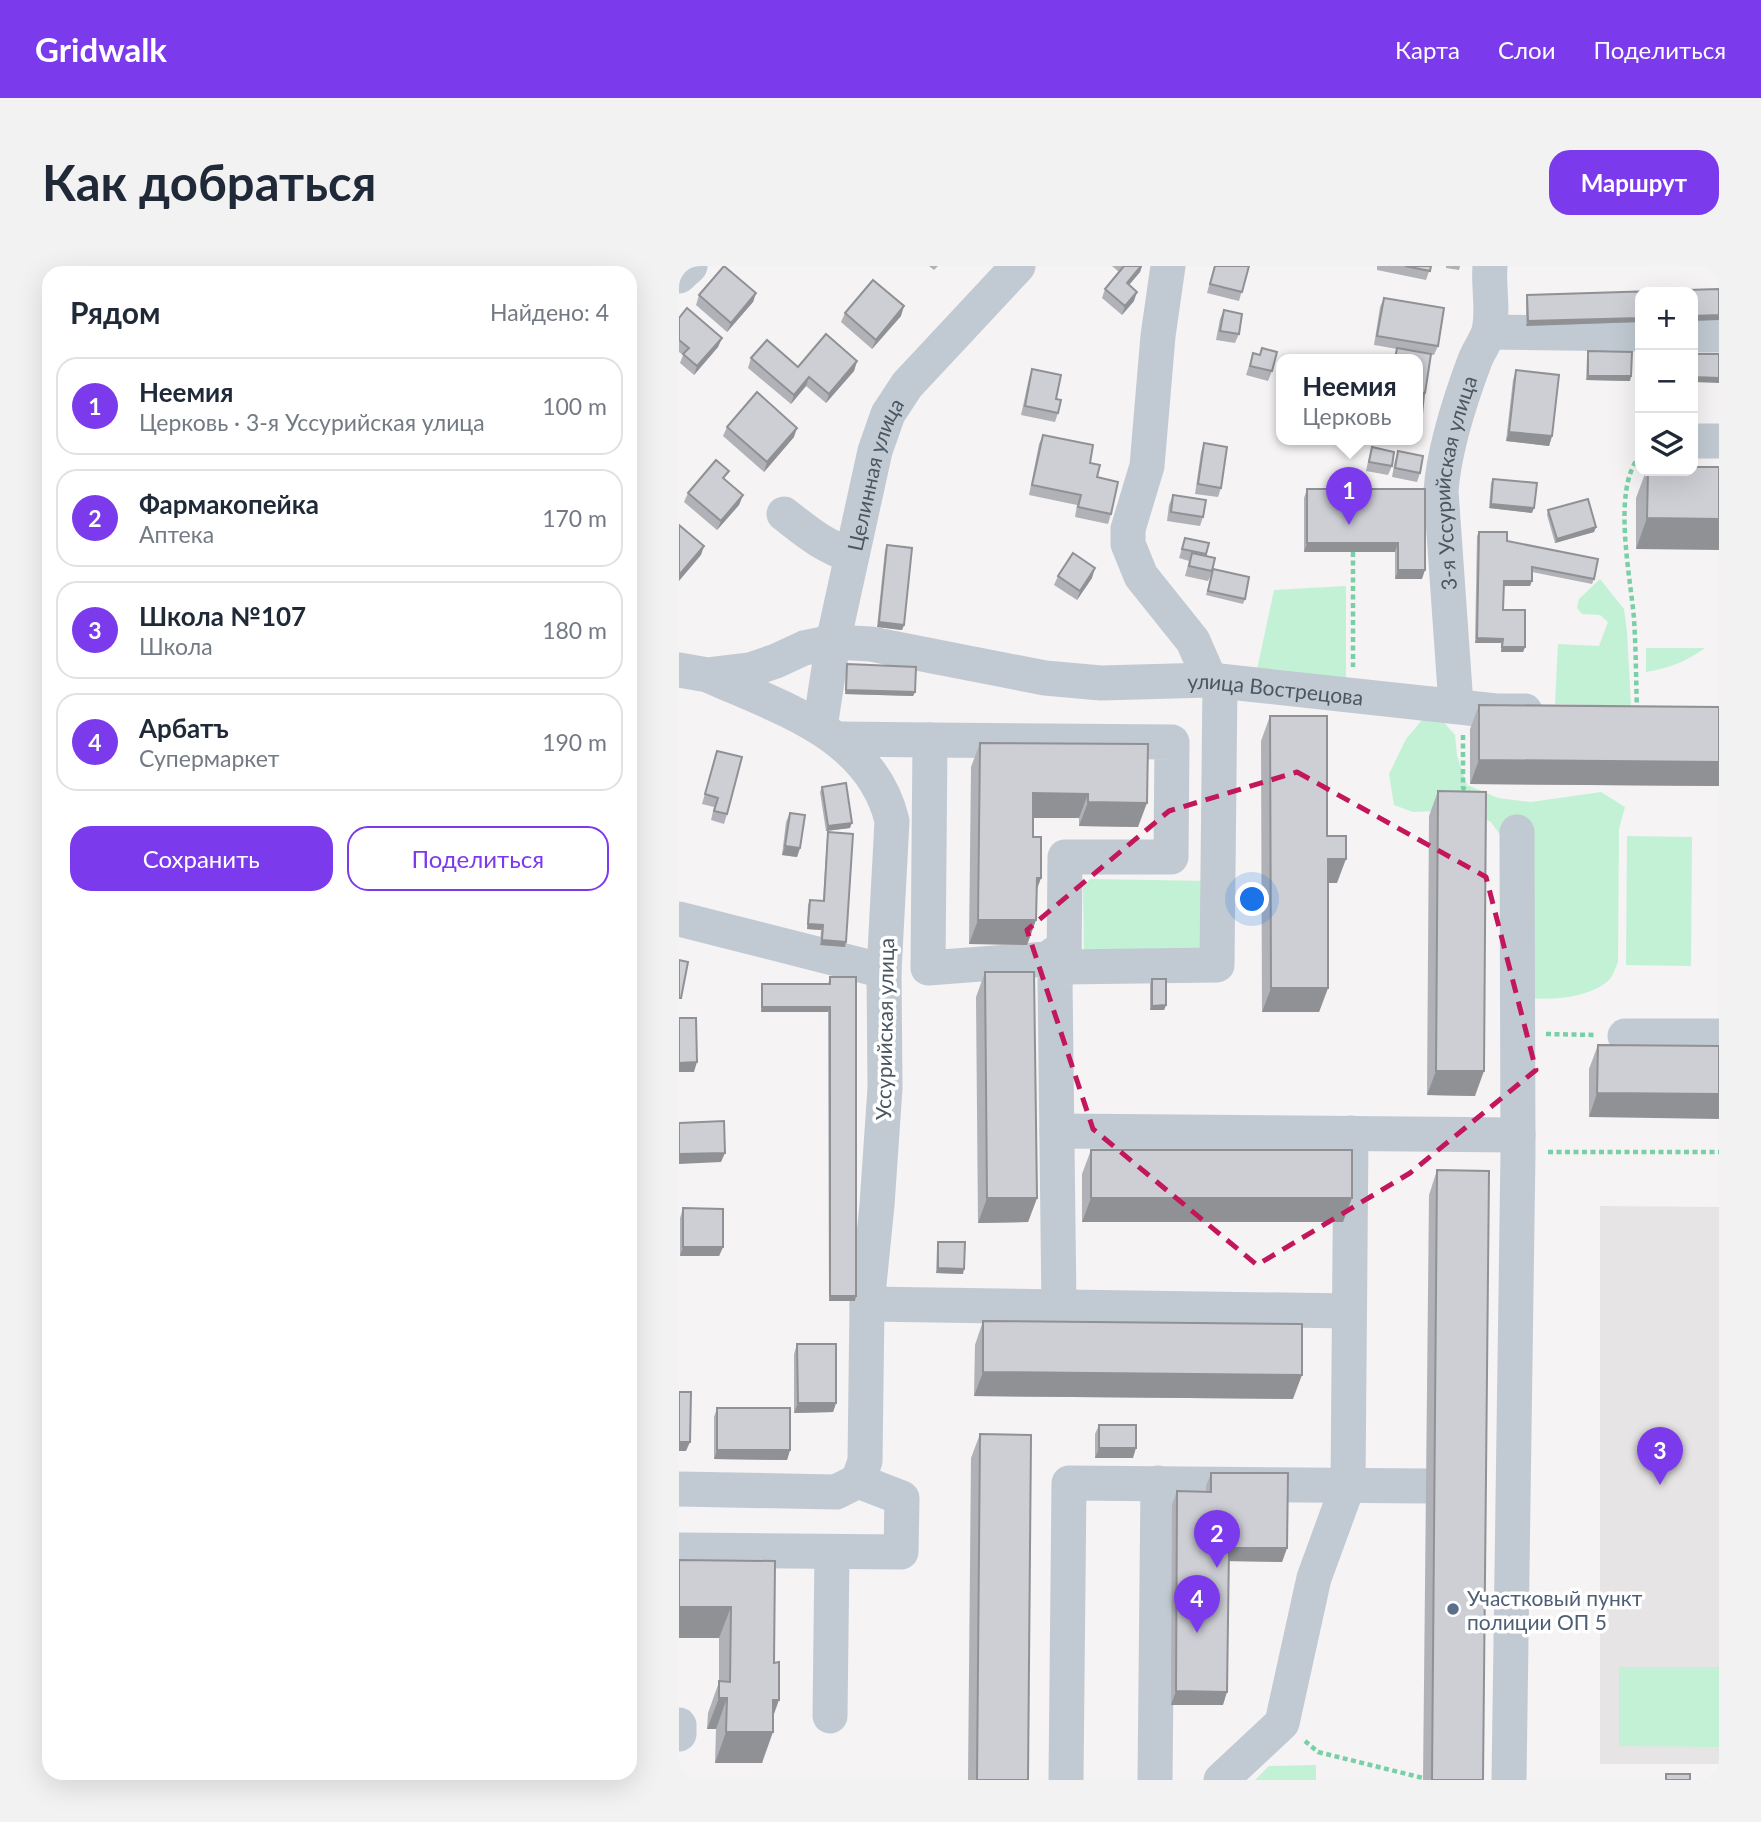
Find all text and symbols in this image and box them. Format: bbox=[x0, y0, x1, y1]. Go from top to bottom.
text: Gridwalk bbox=[35, 29, 167, 69]
text: Карта bbox=[1395, 35, 1460, 64]
text: Слои bbox=[1498, 35, 1555, 64]
text: Поделиться bbox=[1593, 35, 1726, 64]
button: Маршрут bbox=[1549, 150, 1719, 215]
text: Как добраться bbox=[42, 153, 376, 211]
map controls bbox=[1635, 287, 1698, 476]
button: + bbox=[1635, 287, 1698, 350]
text: Рядом bbox=[70, 294, 160, 330]
text: Найдено: 4 bbox=[490, 298, 609, 326]
button: − bbox=[1635, 350, 1698, 413]
popup bbox=[1276, 354, 1423, 445]
text: Неемия bbox=[1302, 370, 1397, 402]
street label: 3-я Уссурийская улица bbox=[1428, 372, 1481, 591]
text: Неемия bbox=[139, 376, 233, 408]
text: 1 bbox=[88, 392, 102, 420]
text: 100 m bbox=[542, 392, 607, 420]
street label: Целинная улица bbox=[841, 393, 908, 553]
text: Церковь bbox=[1302, 402, 1392, 430]
text: Церковь · 3-я Уссурийская улица bbox=[139, 408, 485, 436]
button: layers bbox=[1635, 413, 1698, 476]
pin: 1 bbox=[1326, 467, 1372, 525]
text: Фармакопейка bbox=[139, 488, 319, 520]
text: 2 bbox=[88, 504, 102, 532]
text: 170 m bbox=[542, 504, 607, 532]
text: Аптека bbox=[139, 520, 214, 548]
text: Школа №107 bbox=[139, 600, 306, 632]
text: 3 bbox=[88, 616, 102, 644]
text: 180 m bbox=[542, 616, 607, 644]
text: Школа bbox=[139, 632, 213, 660]
street label: улица Вострецова bbox=[1187, 668, 1365, 709]
text: Арбатъ bbox=[139, 712, 229, 744]
text: 4 bbox=[88, 728, 102, 756]
text: 190 m bbox=[542, 728, 607, 756]
text: Супермаркет bbox=[139, 744, 279, 772]
button: Сохранить bbox=[70, 826, 333, 891]
button: Поделиться bbox=[347, 826, 609, 891]
your location bbox=[1235, 882, 1269, 916]
street label: Уссурийская улица bbox=[870, 938, 898, 1120]
pin: 3 bbox=[1637, 1427, 1683, 1485]
pin: 2 bbox=[1194, 1510, 1240, 1568]
pin: 4 bbox=[1174, 1575, 1220, 1633]
place label: Участковый пункт полиции ОП 5 bbox=[1467, 1585, 1643, 1634]
marker: Участковый пункт полиции ОП 5 bbox=[1445, 1601, 1461, 1617]

